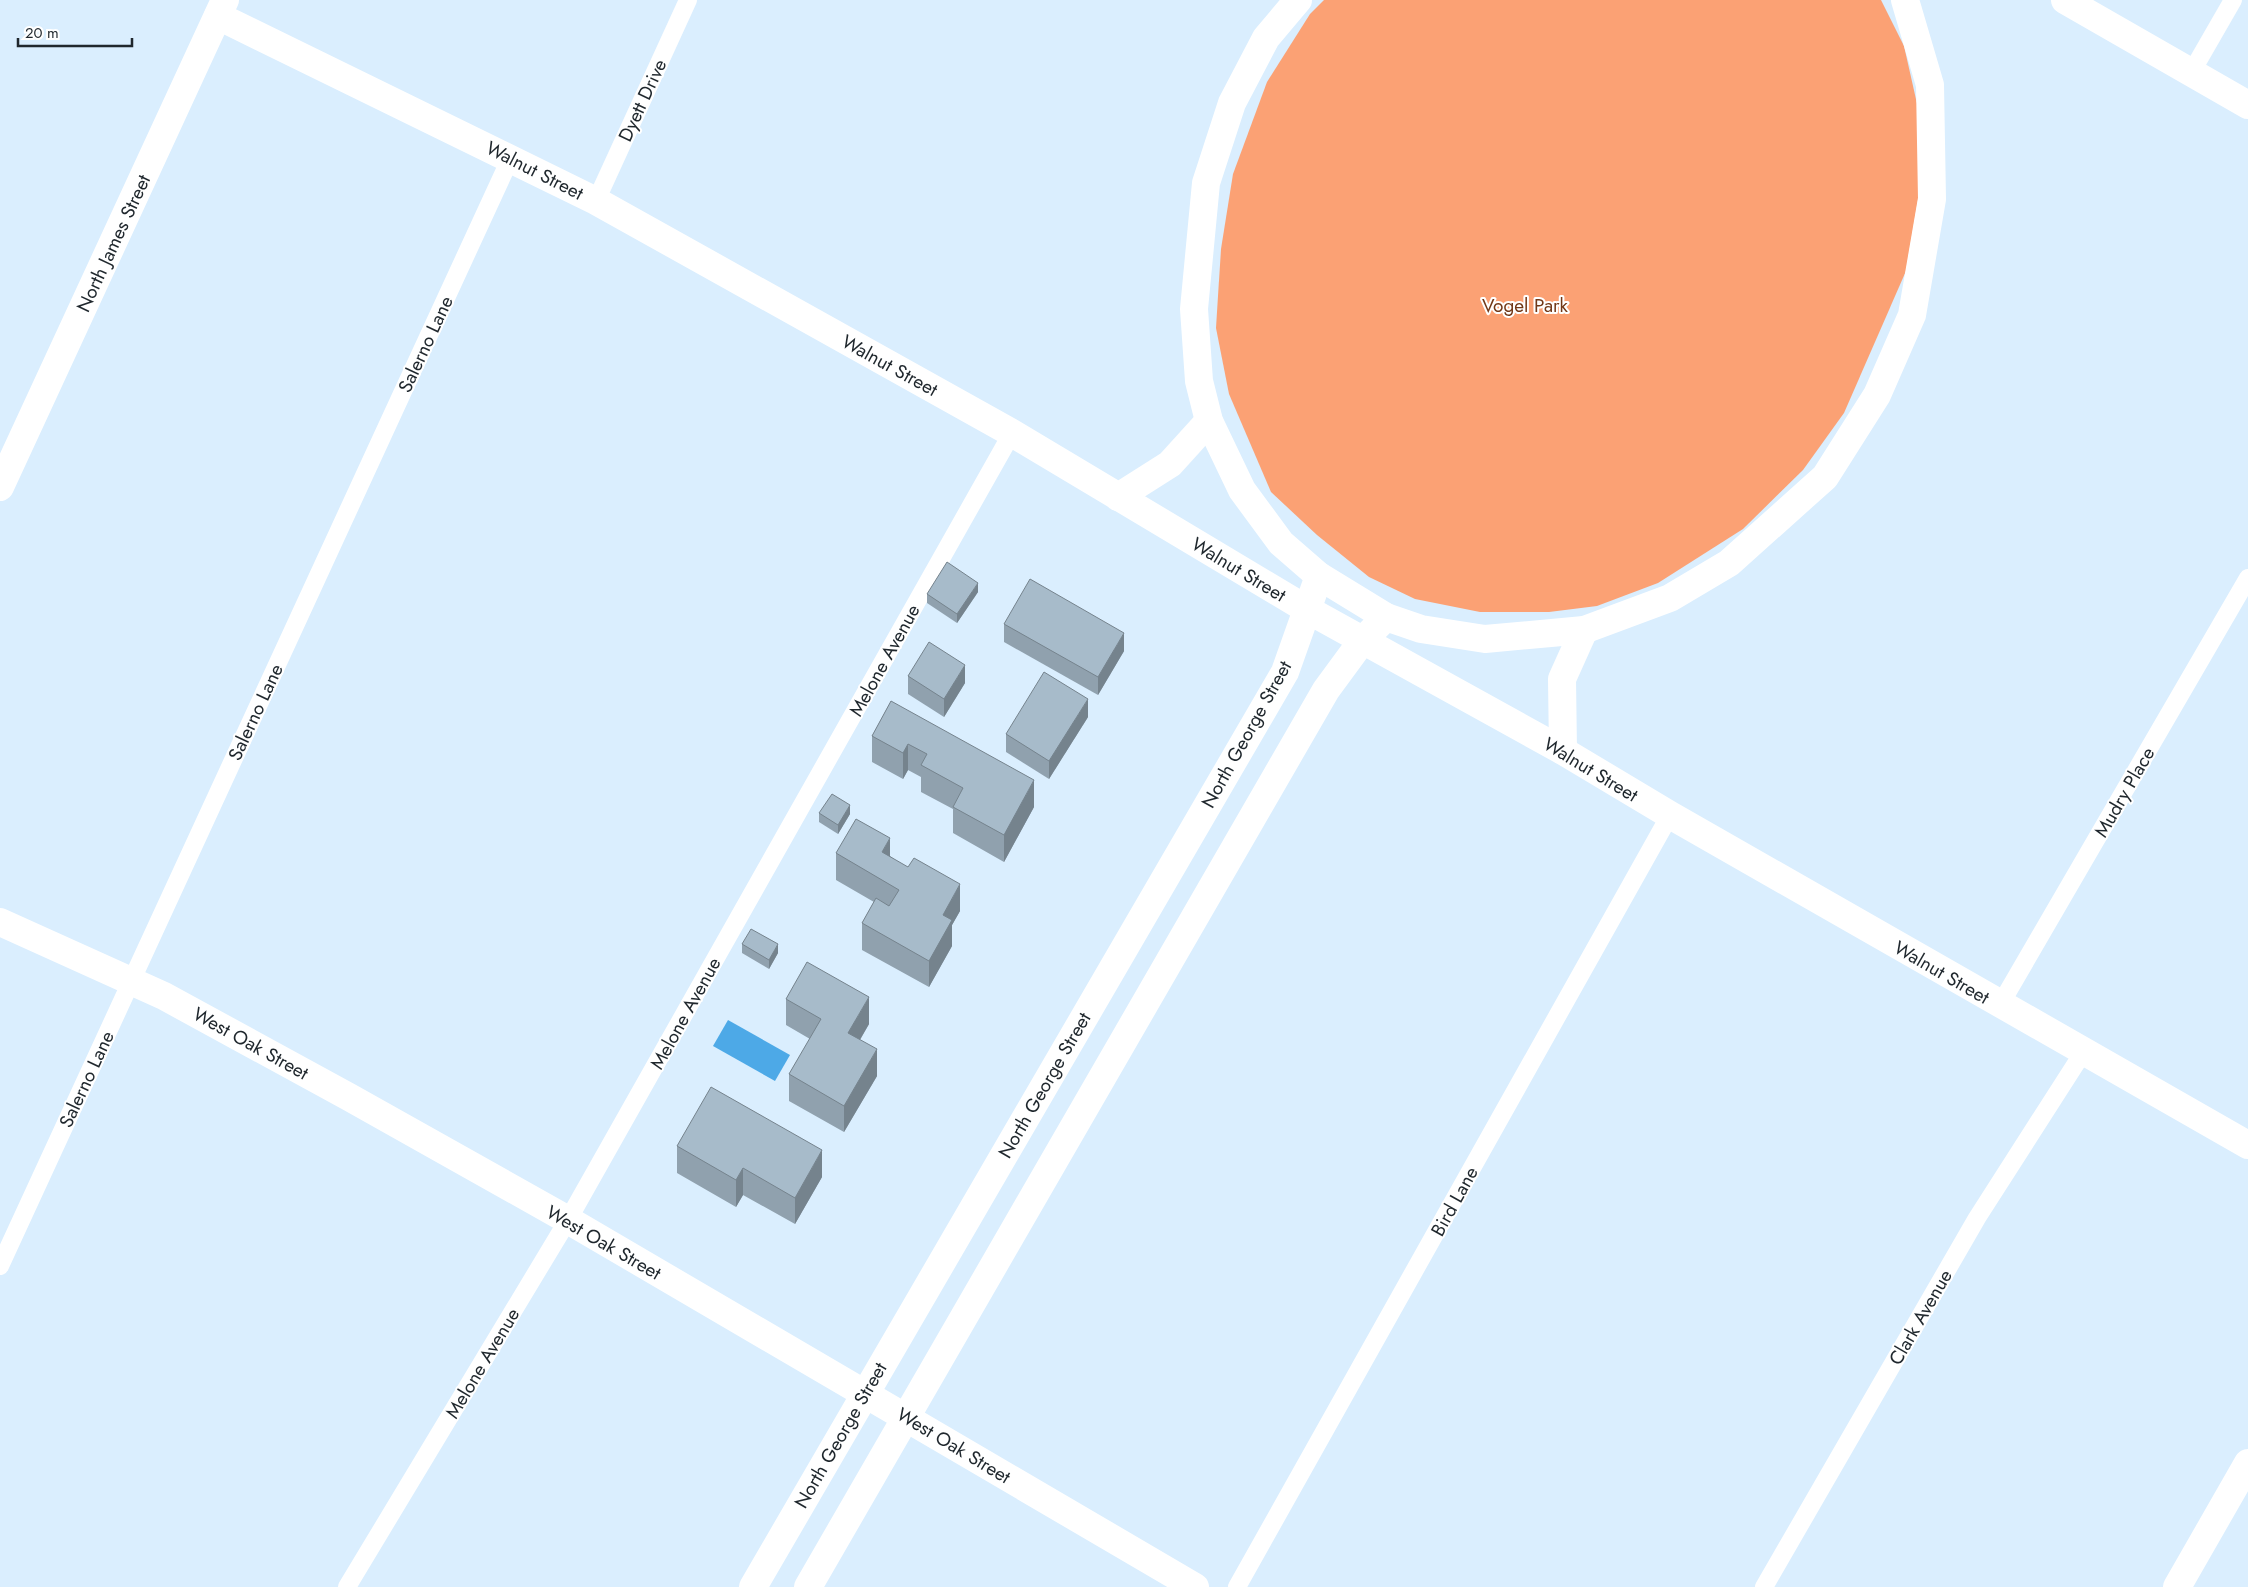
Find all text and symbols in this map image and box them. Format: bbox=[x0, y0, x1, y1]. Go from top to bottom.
scale bar bbox=[18, 15, 131, 47]
text: 20 m bbox=[25, 22, 59, 44]
street label: Dyett Drive bbox=[612, 54, 673, 146]
street label: Walnut Street bbox=[481, 134, 588, 207]
street label: North James Street bbox=[70, 170, 157, 316]
street label: Salerno Lane bbox=[391, 291, 460, 397]
park label: Vogel Park bbox=[1482, 292, 1569, 319]
street label: Walnut Street bbox=[837, 328, 943, 403]
street label: Walnut Street bbox=[1186, 531, 1291, 609]
street label: Melone Avenue bbox=[842, 599, 927, 721]
street label: North George Street bbox=[1195, 655, 1298, 813]
street label: Salerno Lane bbox=[221, 659, 290, 765]
street label: Walnut Street bbox=[1538, 731, 1643, 809]
street label: Mudry Place bbox=[2088, 742, 2161, 842]
street label: Walnut Street bbox=[1889, 934, 1995, 1011]
street label: Melone Avenue bbox=[643, 952, 728, 1074]
street label: West Oak Street bbox=[188, 1000, 314, 1087]
street label: North George Street bbox=[992, 1007, 1097, 1163]
street label: Salerno Lane bbox=[52, 1026, 121, 1132]
street label: Bird Lane bbox=[1424, 1161, 1485, 1241]
street label: West Oak Street bbox=[541, 1199, 667, 1286]
street label: Clark Avenue bbox=[1882, 1264, 1959, 1370]
street label: Melone Avenue bbox=[439, 1303, 526, 1424]
street label: North George Street bbox=[788, 1357, 893, 1513]
street label: West Oak Street bbox=[892, 1401, 1016, 1490]

